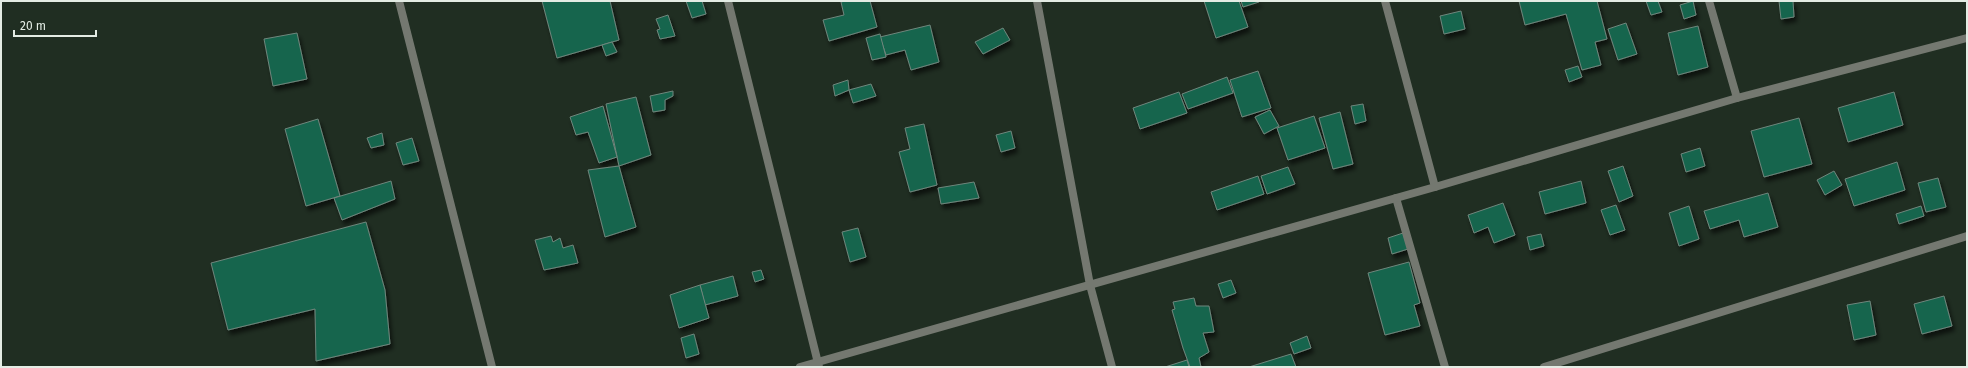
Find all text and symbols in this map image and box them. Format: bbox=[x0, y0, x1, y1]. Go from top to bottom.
scale bar bbox=[14, 12, 96, 38]
text: 20 m bbox=[20, 19, 46, 33]

